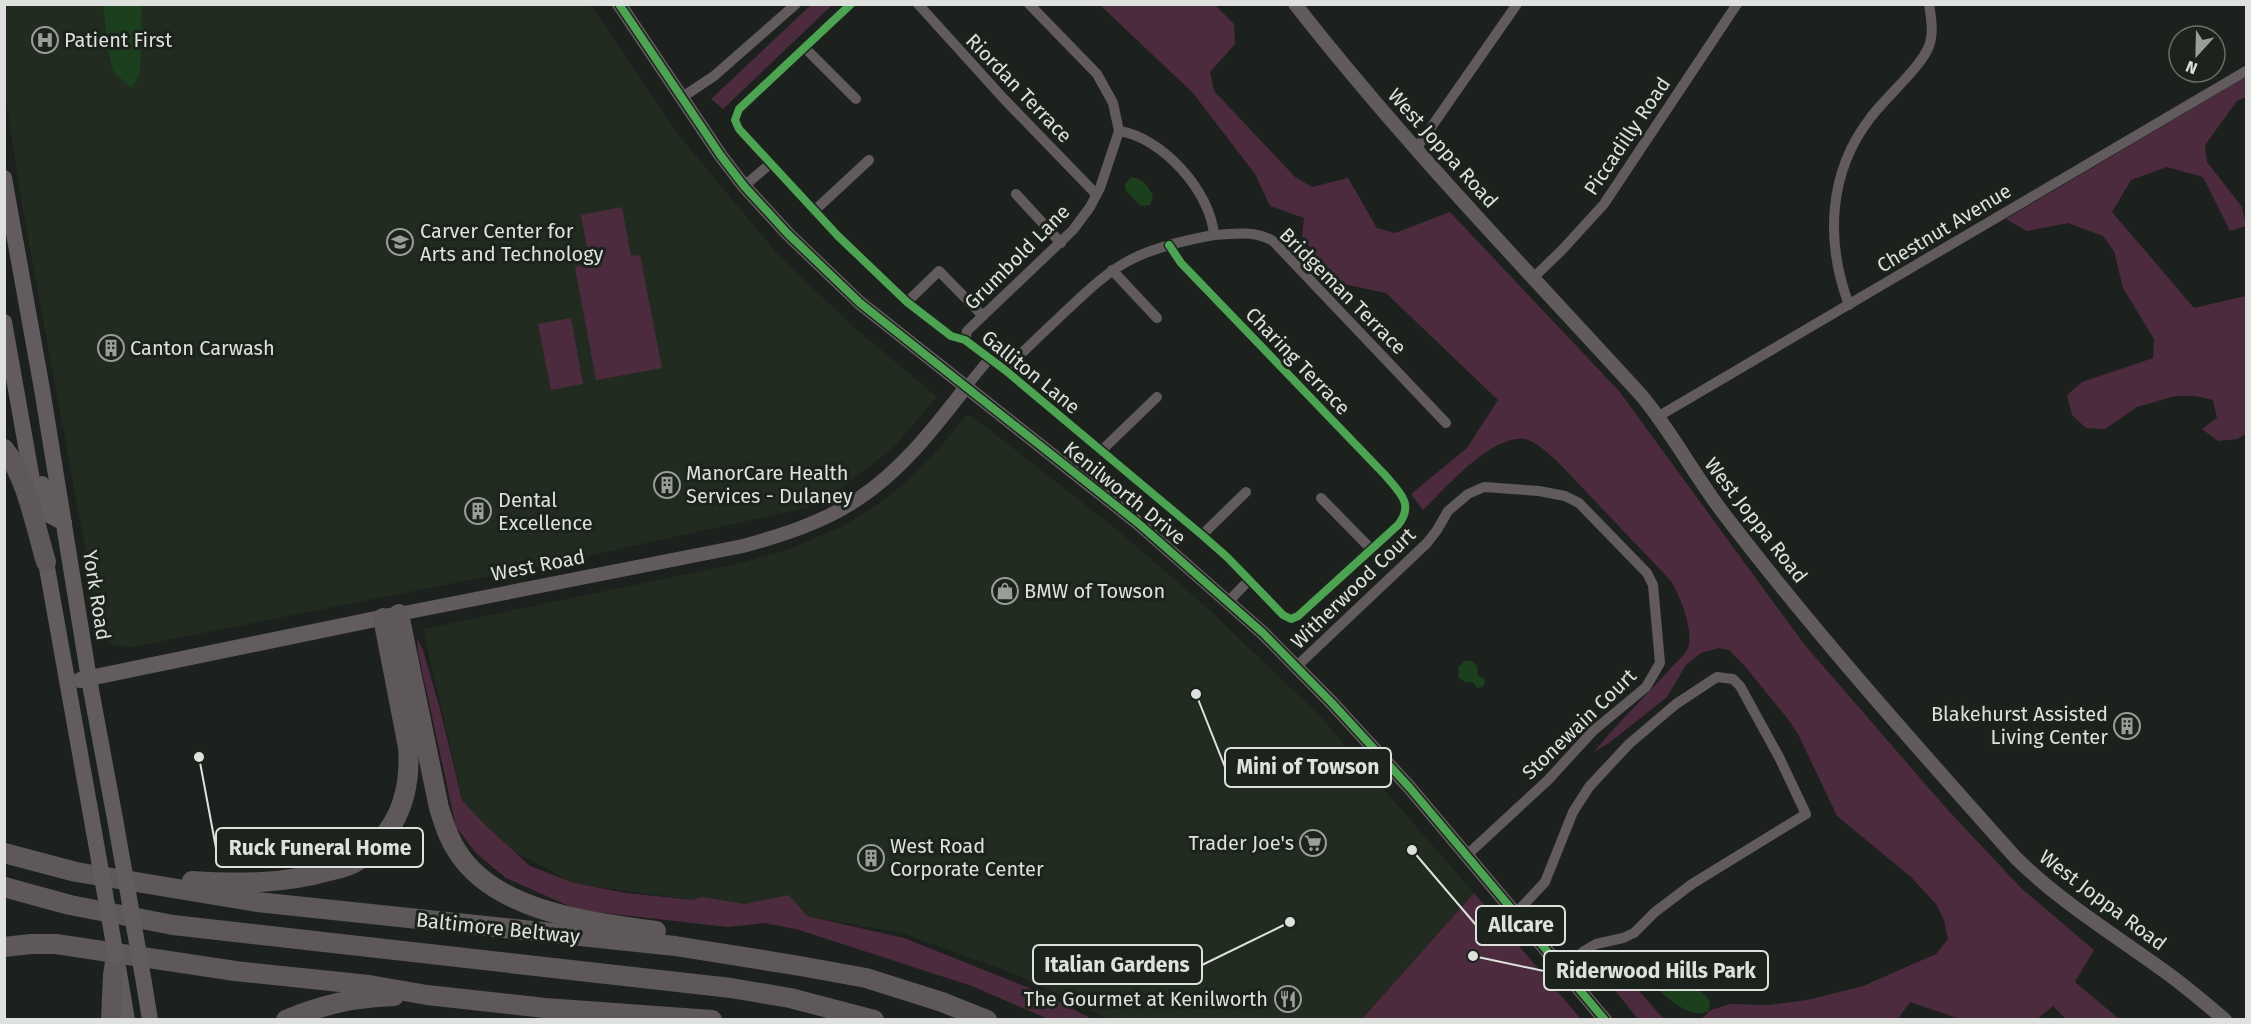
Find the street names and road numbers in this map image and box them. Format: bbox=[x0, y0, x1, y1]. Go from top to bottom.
street label: Riordan Terrace bbox=[961, 29, 1077, 147]
street label: Piccadilly Road bbox=[1579, 72, 1675, 200]
street label: West Joppa Road bbox=[1383, 83, 1503, 213]
street label: Chestnut Avenue bbox=[1872, 178, 2016, 278]
street label: Grumbold Lane bbox=[959, 199, 1075, 315]
street label: Bridgeman Terrace bbox=[1275, 223, 1411, 359]
street label: Charing Terrace bbox=[1241, 302, 1355, 420]
street label: Galliton Lane bbox=[977, 325, 1085, 419]
street label: Kenilworth Drive bbox=[1059, 436, 1191, 550]
street label: West Joppa Road bbox=[1700, 452, 1812, 588]
street label: Witherwood Court bbox=[1286, 522, 1421, 654]
street label: West Road bbox=[489, 544, 587, 586]
street label: York Road bbox=[78, 548, 116, 642]
street label: Stonewain Court bbox=[1517, 663, 1641, 784]
street label: West Joppa Road bbox=[2035, 844, 2171, 956]
street label: Baltimore Beltway bbox=[415, 907, 581, 949]

